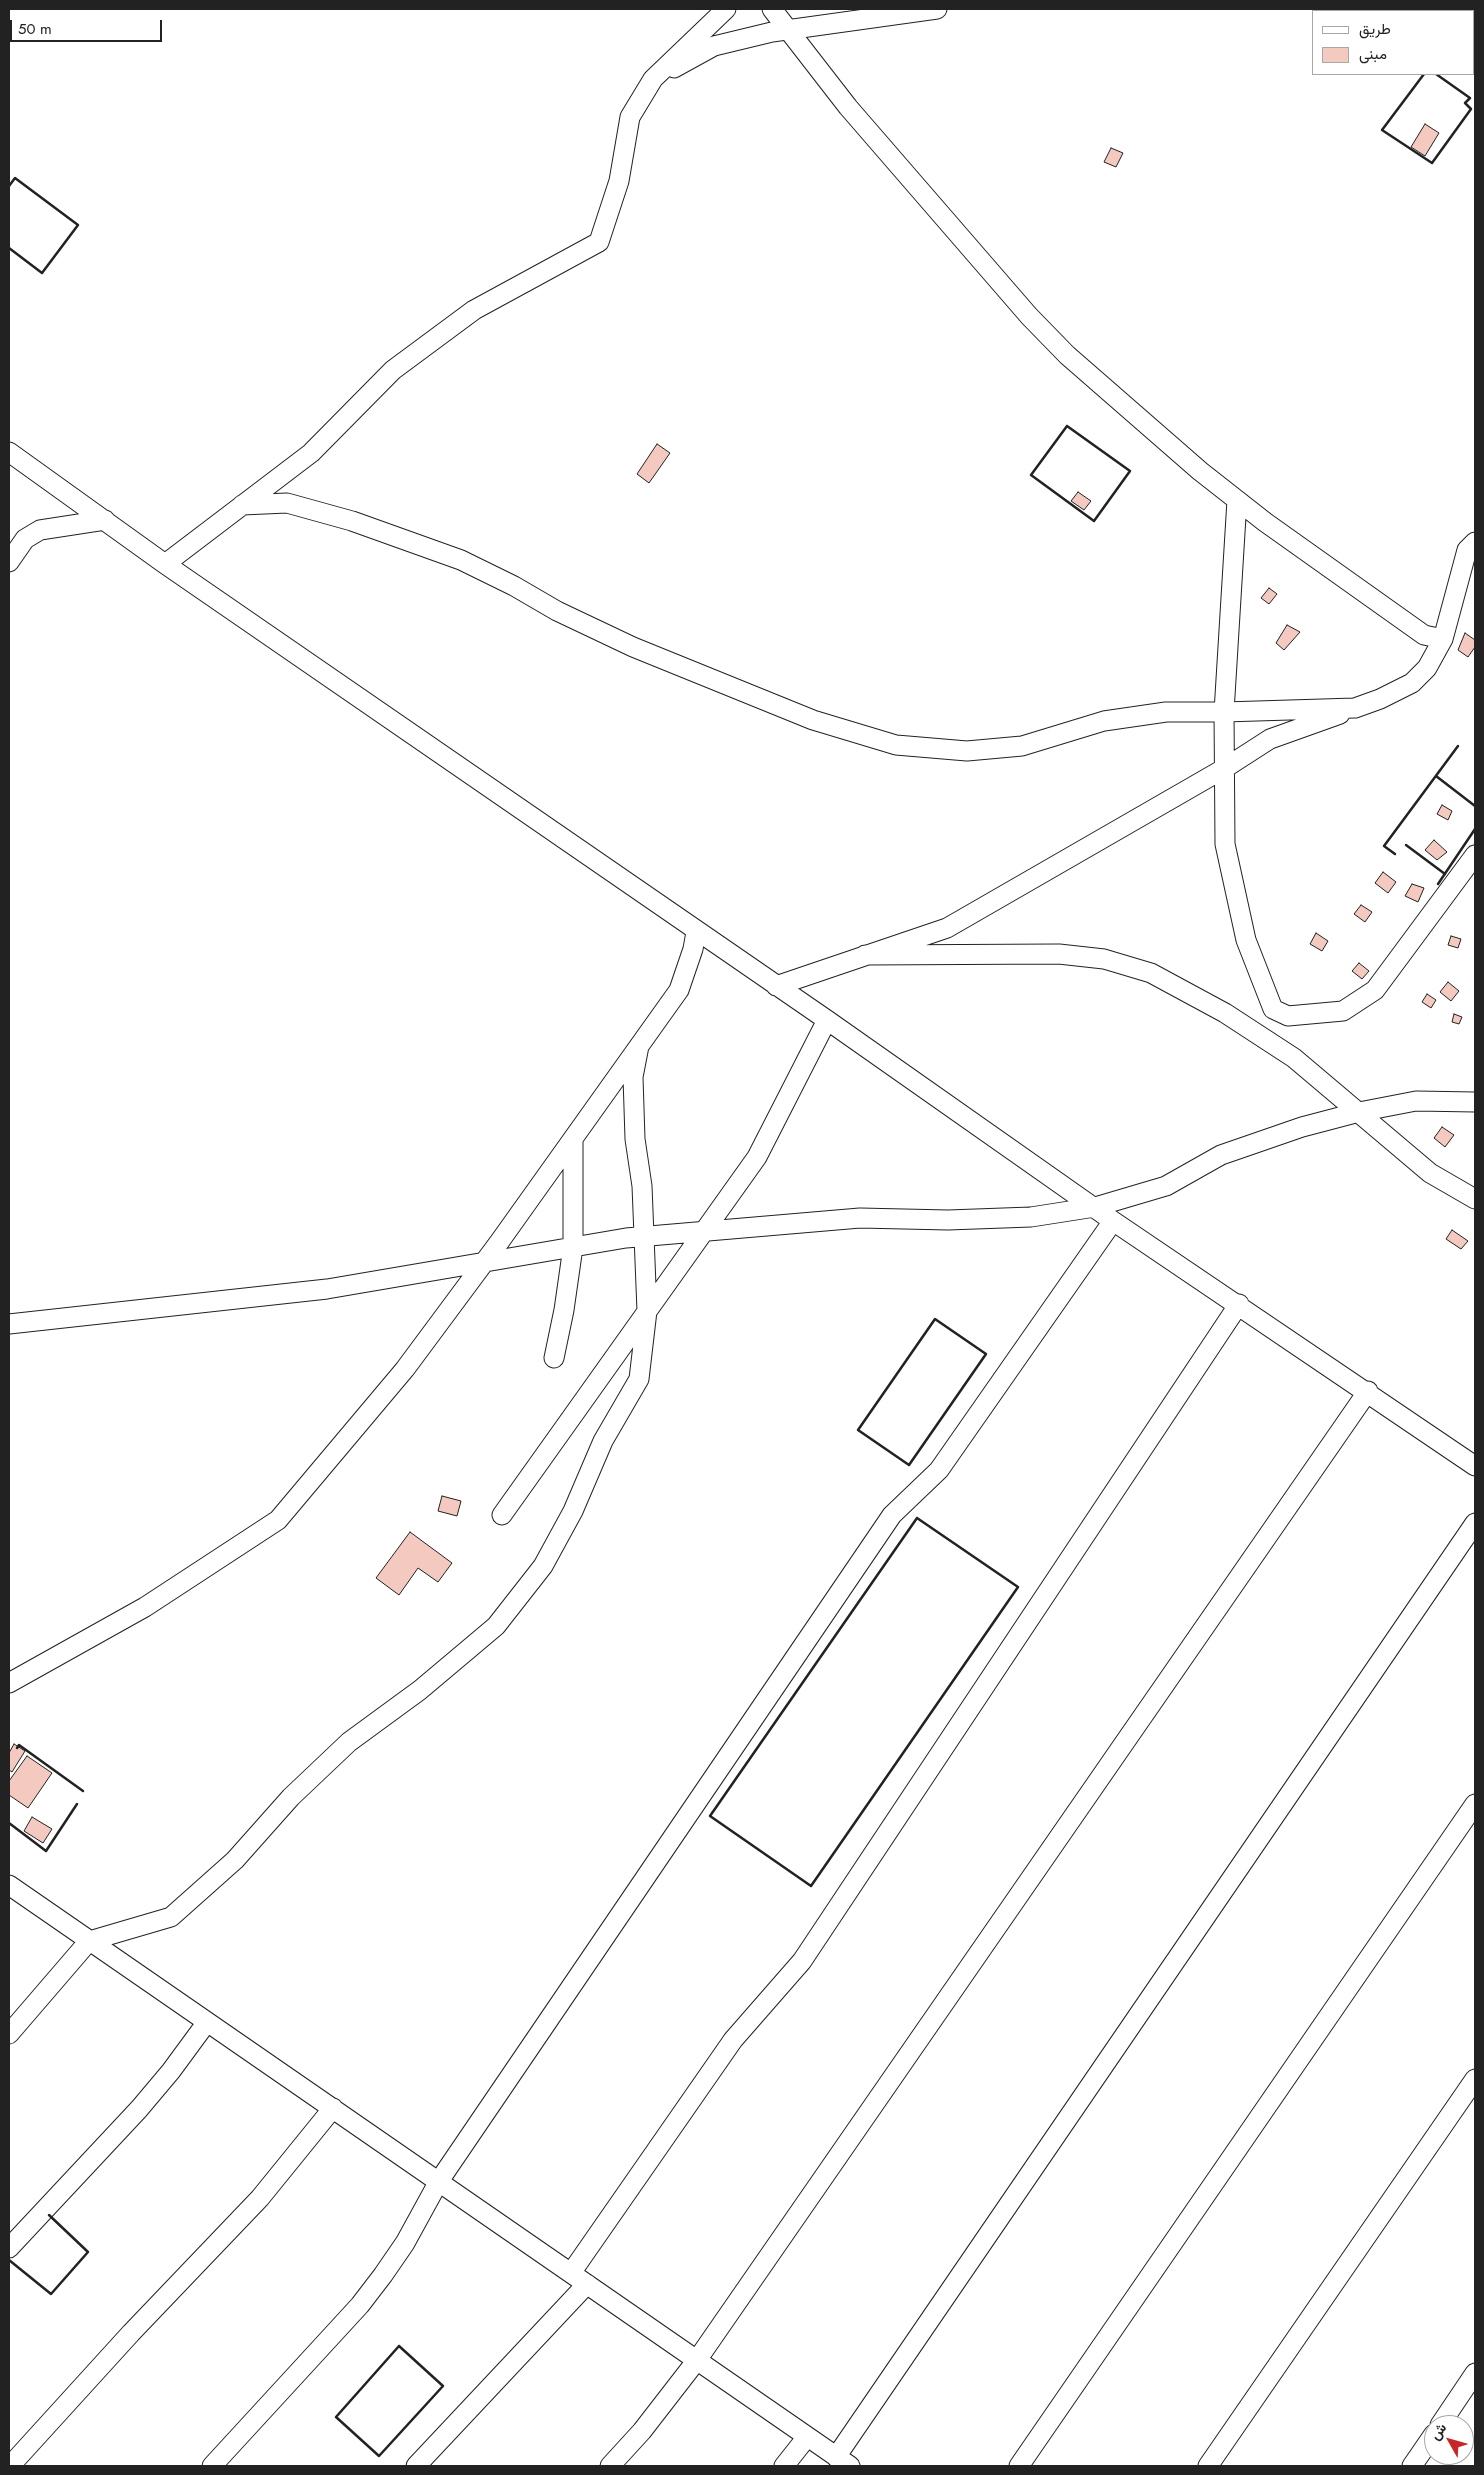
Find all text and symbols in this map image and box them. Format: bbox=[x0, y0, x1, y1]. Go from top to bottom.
scale bar bbox=[12, 10, 165, 42]
legend bbox=[1312, 10, 1474, 75]
text: 50 m bbox=[18, 18, 52, 40]
text: طريق bbox=[1359, 18, 1391, 40]
text: مبنى bbox=[1359, 43, 1387, 65]
north arrow bbox=[1424, 2415, 1474, 2465]
text: ش bbox=[1425, 2419, 1451, 2444]

